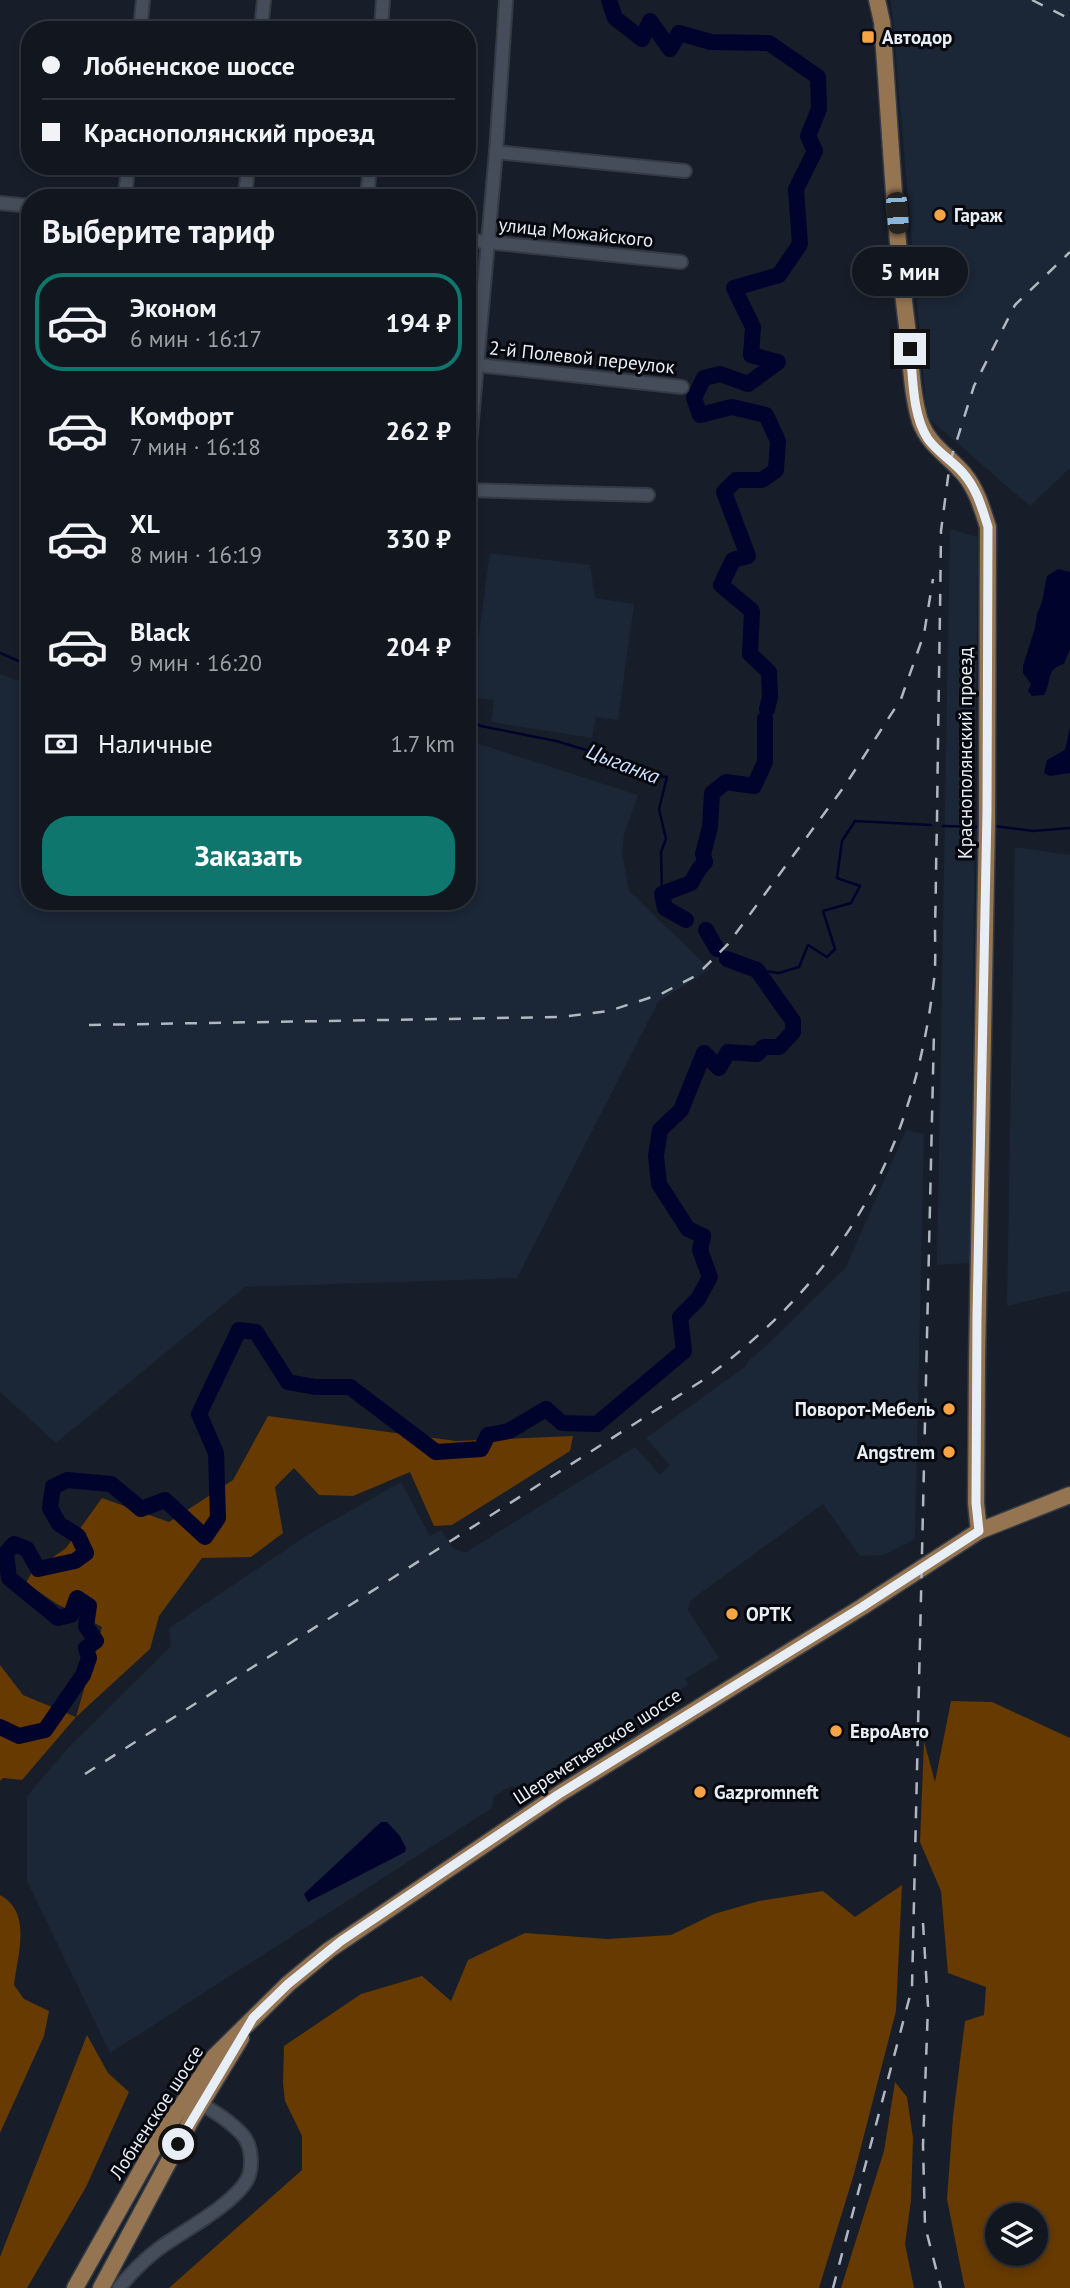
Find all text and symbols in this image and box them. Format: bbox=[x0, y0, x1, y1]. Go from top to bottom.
place label: Автодор bbox=[882, 25, 952, 49]
marker: Автодор bbox=[860, 29, 876, 45]
text: Лобненское шоссе bbox=[84, 49, 295, 82]
text: Краснополянский проезд bbox=[84, 116, 374, 149]
car bbox=[886, 191, 909, 235]
place label: Гараж bbox=[954, 203, 1004, 227]
marker: Гараж bbox=[932, 207, 948, 223]
text: Выберите тариф bbox=[42, 210, 275, 252]
street label: улица Можайского bbox=[497, 212, 655, 252]
callout: 5 мин bbox=[852, 247, 968, 296]
text: 5 мин bbox=[880, 257, 940, 286]
icon: car bbox=[46, 291, 109, 354]
text: Эконом bbox=[130, 291, 217, 324]
text: 194 ₽ bbox=[385, 306, 451, 339]
text: 6 мин · 16:17 bbox=[130, 324, 262, 353]
route end bbox=[894, 333, 926, 365]
street label: 2-й Полевой переулок bbox=[488, 335, 676, 379]
icon: car bbox=[46, 399, 109, 462]
text: Комфорт bbox=[130, 399, 233, 432]
text: 262 ₽ bbox=[385, 414, 451, 447]
text: 7 мин · 16:18 bbox=[130, 432, 261, 461]
icon: car bbox=[46, 507, 109, 570]
text: XL bbox=[130, 507, 160, 540]
text: 330 ₽ bbox=[385, 522, 451, 555]
text: 8 мин · 16:19 bbox=[130, 540, 262, 569]
icon: car bbox=[46, 615, 109, 678]
text: Black bbox=[130, 615, 190, 648]
text: 204 ₽ bbox=[385, 630, 451, 663]
street label: Краснополянский проезд bbox=[953, 647, 977, 859]
text: 9 мин · 16:20 bbox=[130, 648, 262, 677]
icon: cash bbox=[42, 725, 80, 763]
text: Наличные bbox=[98, 727, 213, 760]
text: 1.7 km bbox=[390, 729, 455, 758]
water label: Цыганка bbox=[583, 737, 664, 790]
button: Заказать bbox=[42, 816, 455, 896]
place label: Поворот-Мебель bbox=[795, 1397, 935, 1421]
marker: Поворот-Мебель bbox=[941, 1401, 957, 1417]
place label: Angstrem bbox=[857, 1440, 935, 1464]
marker: Angstrem bbox=[941, 1444, 957, 1460]
place label: ОРТК bbox=[746, 1602, 792, 1626]
marker: ОРТК bbox=[724, 1606, 740, 1622]
street label: Шереметьевское шоссе bbox=[508, 1683, 686, 1809]
place label: ЕвроАвто bbox=[850, 1719, 929, 1743]
marker: ЕвроАвто bbox=[828, 1723, 844, 1739]
place label: Gazpromneft bbox=[714, 1780, 819, 1804]
marker: Gazpromneft bbox=[692, 1784, 708, 1800]
street label: Лобненское шоссе bbox=[103, 2041, 208, 2184]
route start bbox=[162, 2128, 194, 2160]
map controls bbox=[985, 2203, 1048, 2266]
button: layers bbox=[985, 2203, 1048, 2266]

